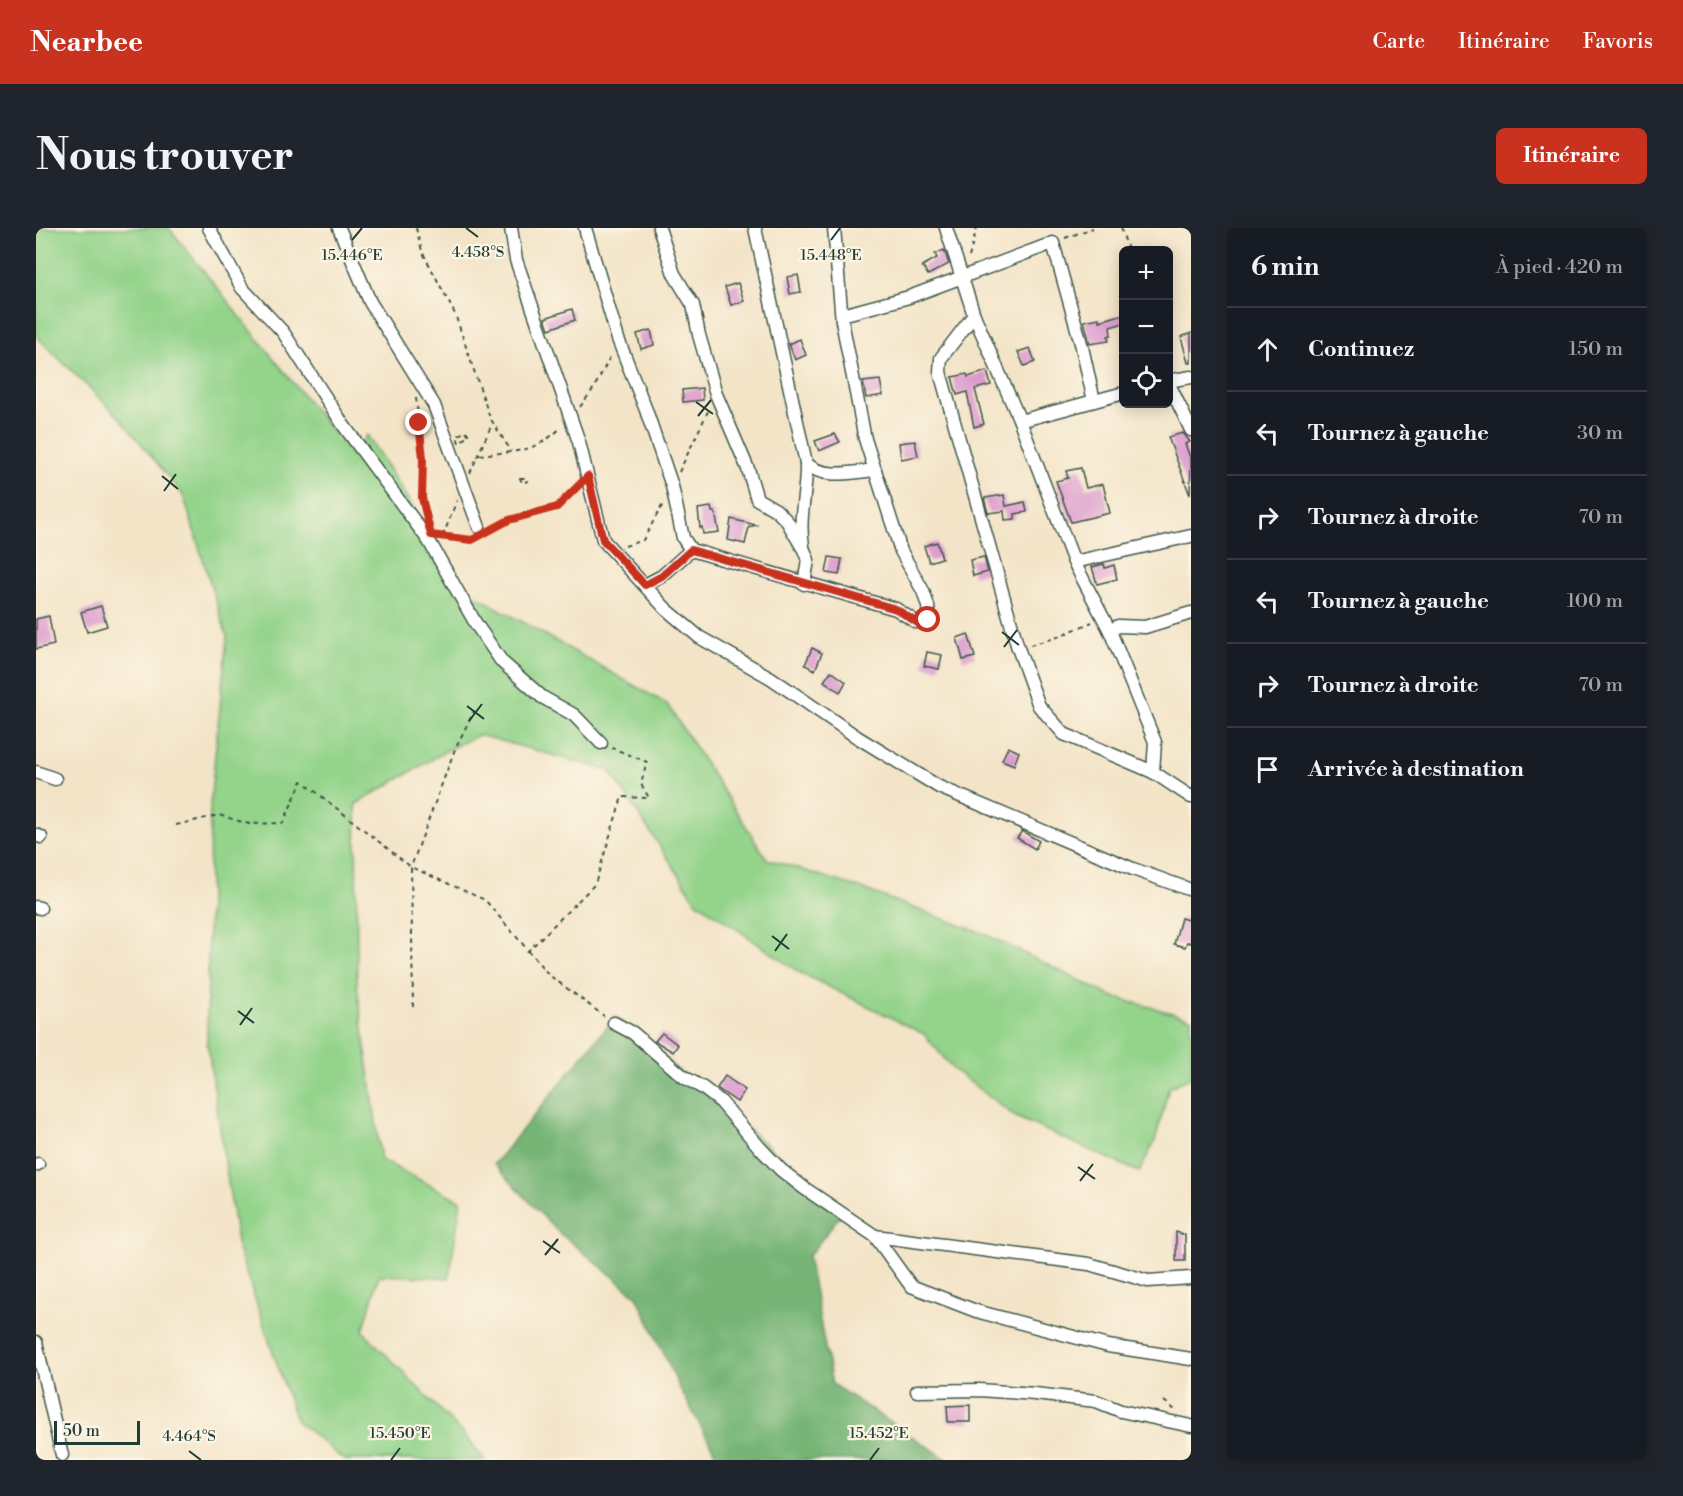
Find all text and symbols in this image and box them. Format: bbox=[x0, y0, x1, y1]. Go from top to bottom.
text: Nearbee bbox=[30, 25, 143, 60]
text: Carte bbox=[1373, 29, 1425, 55]
text: Itinéraire bbox=[1458, 29, 1550, 55]
text: Favoris bbox=[1583, 29, 1653, 55]
button: Itinéraire bbox=[1496, 128, 1647, 184]
text: Nous trouver bbox=[36, 130, 294, 183]
text: 4.458°S bbox=[452, 243, 504, 262]
text: 15.446°E bbox=[321, 246, 383, 265]
text: 15.448°E bbox=[800, 246, 862, 265]
map controls bbox=[1119, 246, 1173, 408]
button: + bbox=[1119, 246, 1173, 300]
text: 6 min bbox=[1251, 251, 1319, 283]
text: À pied · 420 m bbox=[1496, 255, 1623, 280]
button: − bbox=[1119, 300, 1173, 354]
icon: ahead bbox=[1251, 333, 1284, 366]
text: Continuez bbox=[1308, 336, 1414, 363]
text: 150 m bbox=[1568, 337, 1623, 362]
button: locate bbox=[1119, 354, 1173, 408]
route end bbox=[405, 409, 431, 435]
icon: left bbox=[1251, 417, 1284, 450]
text: Tournez à gauche bbox=[1308, 420, 1489, 447]
text: 30 m bbox=[1577, 421, 1623, 446]
icon: right bbox=[1251, 501, 1284, 534]
text: Tournez à droite bbox=[1308, 504, 1479, 531]
text: 70 m bbox=[1579, 505, 1623, 530]
icon: left bbox=[1251, 585, 1284, 618]
text: Tournez à gauche bbox=[1308, 588, 1489, 615]
text: 100 m bbox=[1567, 589, 1623, 614]
route start bbox=[914, 606, 940, 632]
icon: right bbox=[1251, 669, 1284, 702]
text: Tournez à droite bbox=[1308, 672, 1479, 699]
text: 70 m bbox=[1579, 673, 1623, 698]
icon: arrive bbox=[1251, 753, 1284, 786]
text: Arrivée à destination bbox=[1308, 756, 1524, 783]
scale bar bbox=[54, 1418, 140, 1446]
text: 50 m bbox=[63, 1421, 100, 1441]
text: 15.450°E bbox=[369, 1424, 431, 1443]
text: 15.452°E bbox=[849, 1424, 909, 1443]
text: 4.464°S bbox=[162, 1427, 216, 1446]

